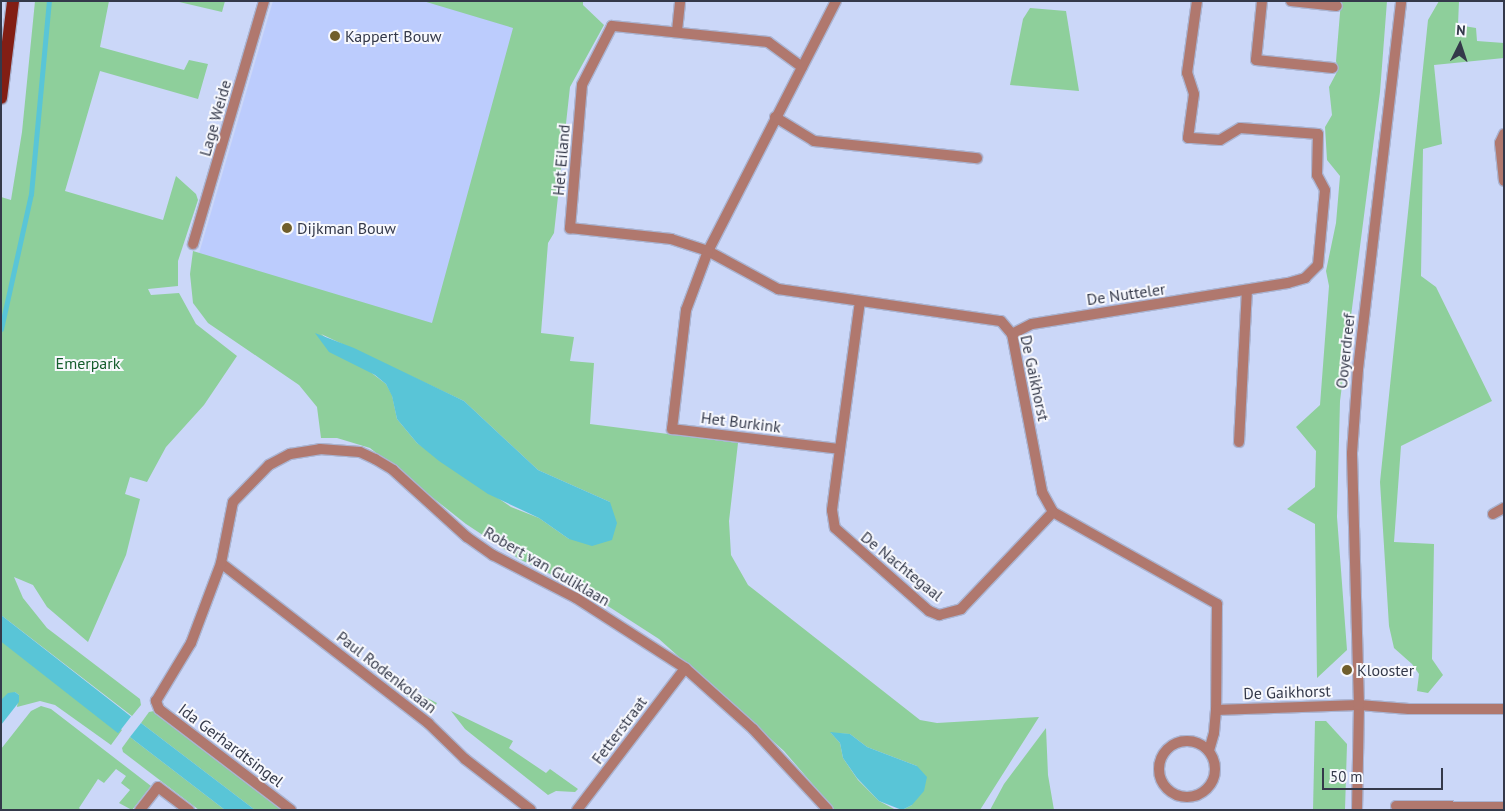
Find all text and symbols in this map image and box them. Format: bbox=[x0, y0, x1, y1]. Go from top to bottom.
north arrow bbox=[1435, 20, 1485, 70]
text: N bbox=[1456, 21, 1466, 39]
place label: Kappert Bouw bbox=[345, 26, 442, 46]
marker: Kappert Bouw bbox=[329, 30, 341, 42]
street label: Lage Weide bbox=[195, 78, 235, 158]
street label: Het Eiland bbox=[548, 124, 574, 196]
place label: Dijkman Bouw bbox=[297, 218, 396, 238]
marker: Dijkman Bouw bbox=[281, 222, 293, 234]
street label: De Nutteler bbox=[1085, 279, 1167, 309]
street label: Ooyerdreef bbox=[1332, 312, 1358, 390]
street label: De Gaikhorst bbox=[1017, 333, 1053, 423]
park label: Emerpark bbox=[56, 353, 120, 373]
street label: Het Burkink bbox=[700, 408, 782, 436]
street label: Robert van Guliklaan bbox=[480, 522, 614, 610]
street label: De Nachtegaal bbox=[857, 527, 947, 605]
street label: Paul Rodenkolaan bbox=[333, 627, 441, 717]
place label: Klooster bbox=[1357, 660, 1414, 680]
marker: Klooster bbox=[1341, 664, 1353, 676]
street label: De Gaikhorst bbox=[1243, 681, 1331, 703]
street label: Fetterstraat bbox=[587, 692, 651, 768]
street label: Ida Gerhardtsingel bbox=[175, 699, 287, 791]
scale bar bbox=[1325, 758, 1446, 790]
text: 50 m bbox=[1330, 767, 1363, 786]

